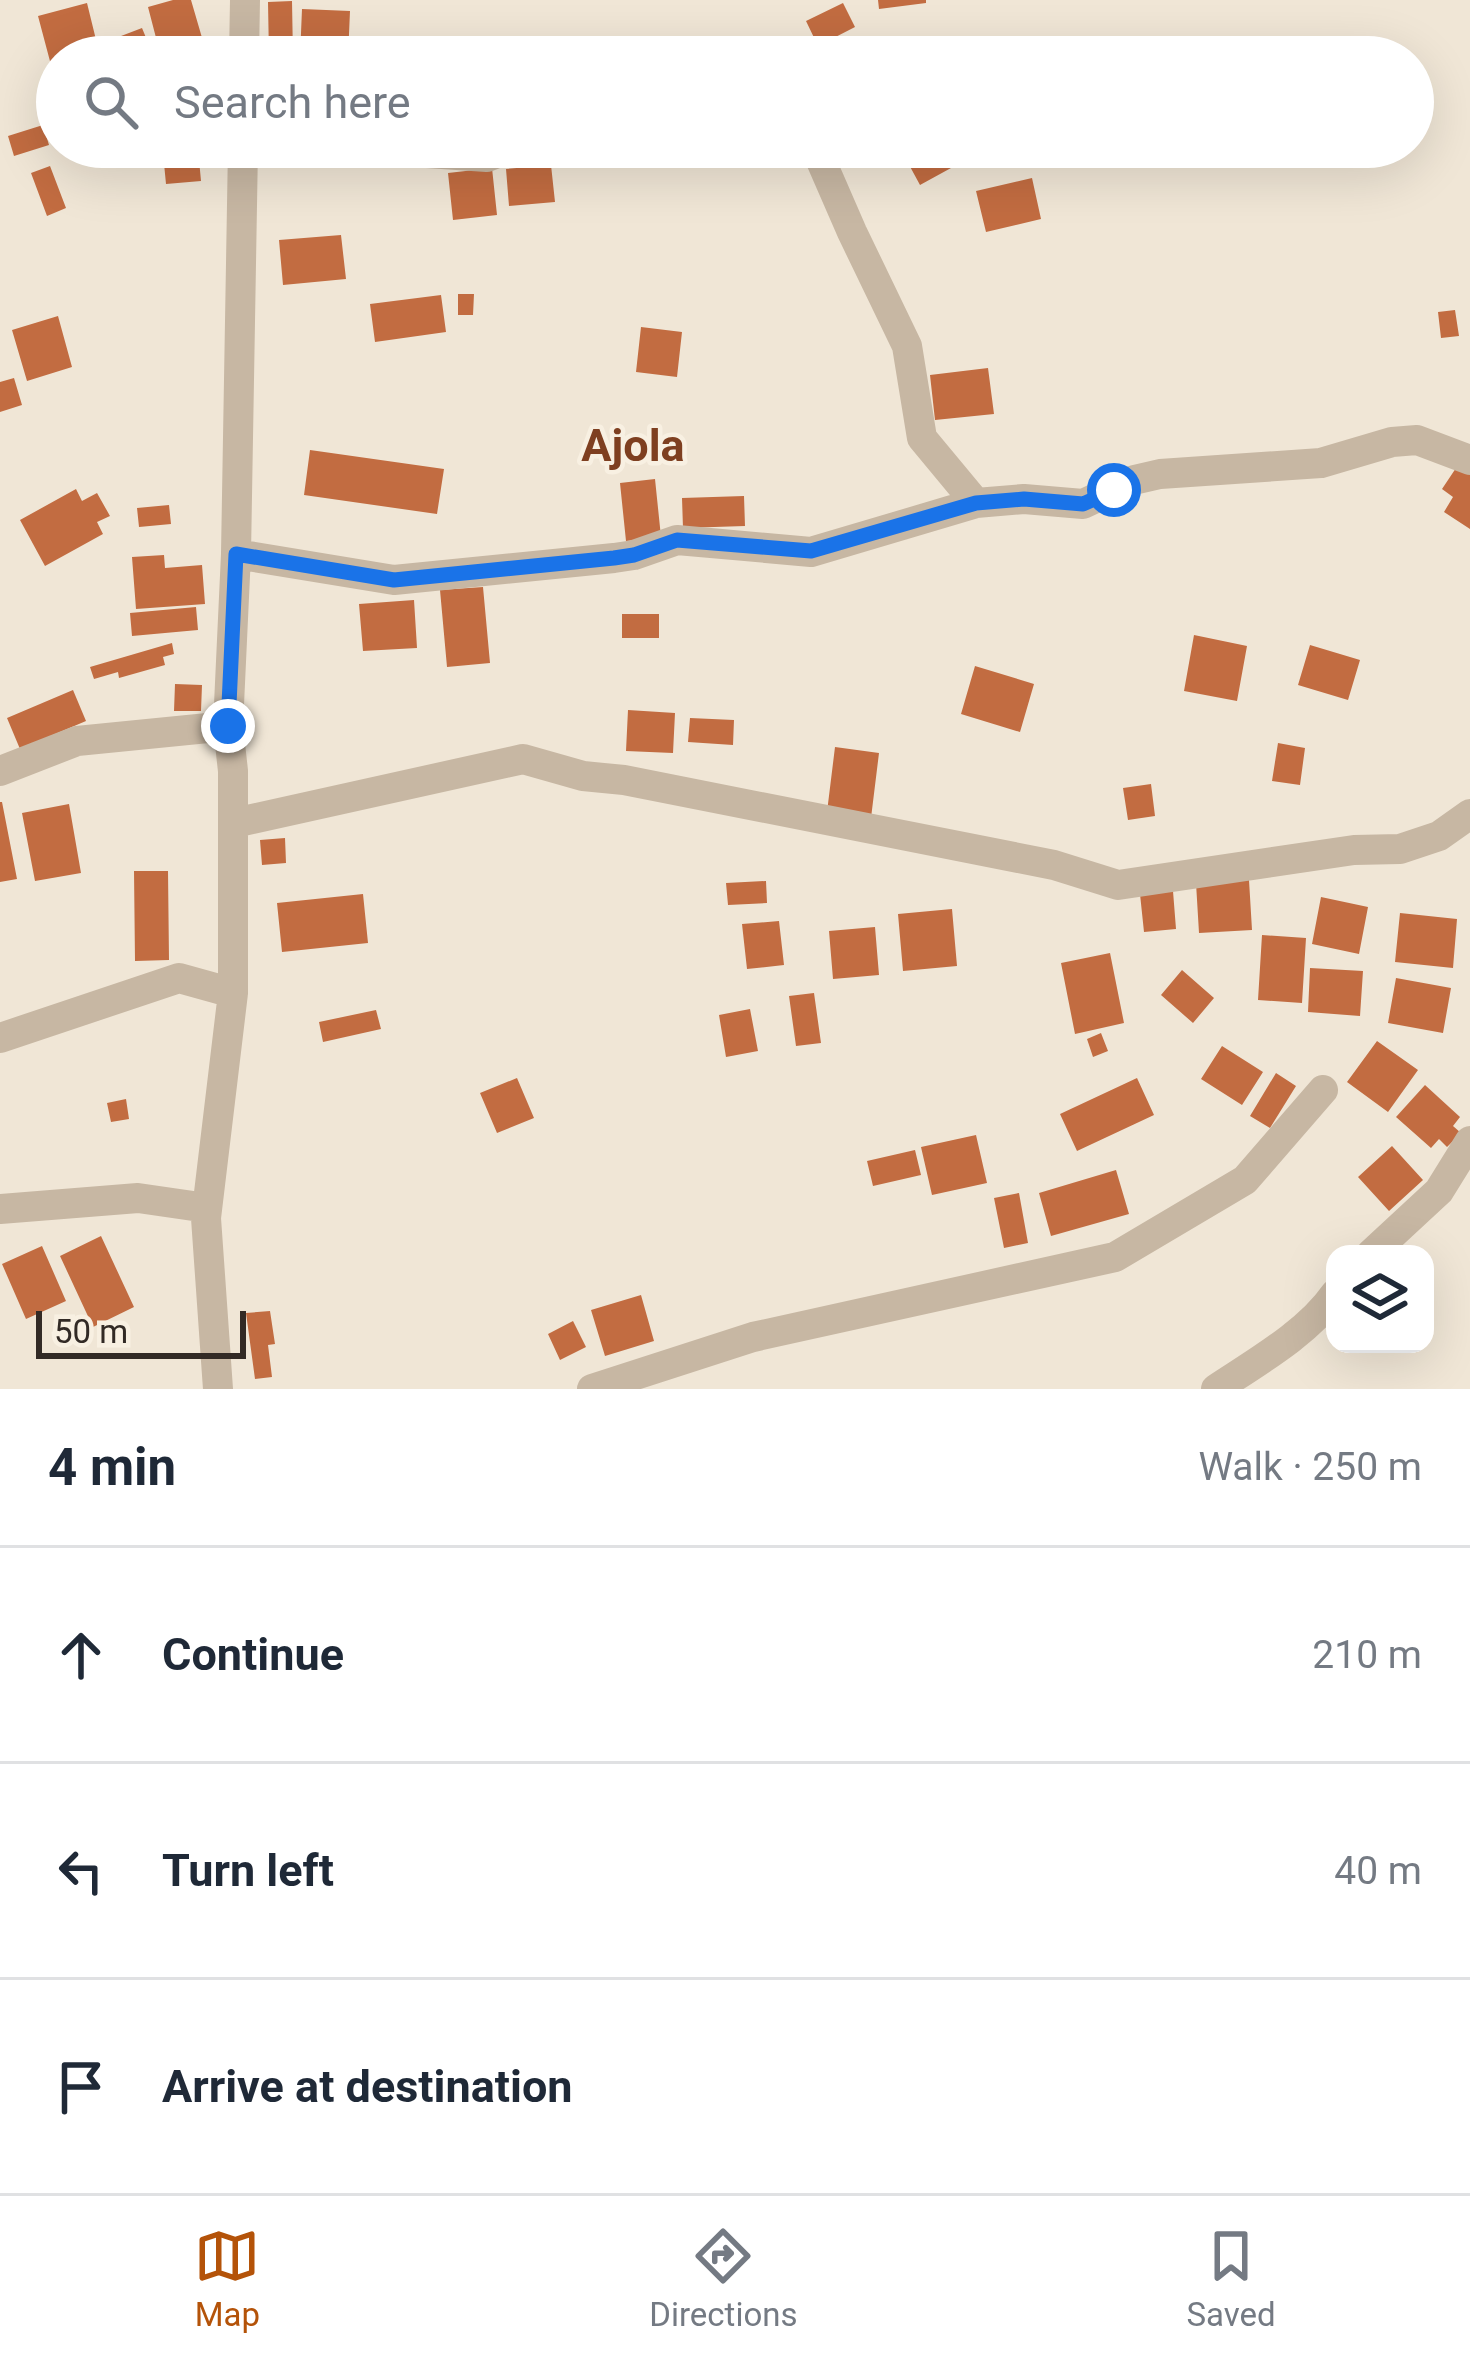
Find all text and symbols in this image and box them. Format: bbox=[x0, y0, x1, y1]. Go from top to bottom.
search box bbox=[36, 36, 1434, 168]
icon: search bbox=[78, 69, 144, 135]
text: Search here bbox=[174, 76, 411, 129]
district label: Ajola bbox=[581, 419, 685, 472]
route start bbox=[1087, 463, 1141, 517]
route end bbox=[201, 699, 255, 753]
map controls bbox=[1326, 1245, 1434, 1353]
button: layers bbox=[1326, 1245, 1434, 1353]
scale bar bbox=[36, 1305, 246, 1358]
text: 50 m bbox=[54, 1312, 128, 1351]
text: 4 min bbox=[48, 1438, 176, 1497]
text: Walk · 250 m bbox=[1198, 1444, 1422, 1490]
icon: ahead bbox=[48, 1622, 114, 1688]
text: Continue bbox=[162, 1628, 344, 1681]
text: 210 m bbox=[1312, 1632, 1422, 1678]
icon: left bbox=[48, 1838, 114, 1904]
text: Turn left bbox=[162, 1844, 334, 1897]
text: 40 m bbox=[1334, 1848, 1422, 1894]
icon: arrive bbox=[48, 2054, 114, 2120]
text: Arrive at destination bbox=[162, 2060, 573, 2113]
tab: Map bbox=[194, 2223, 260, 2334]
tab: Directions bbox=[649, 2223, 798, 2334]
tab: Saved bbox=[1186, 2223, 1276, 2334]

